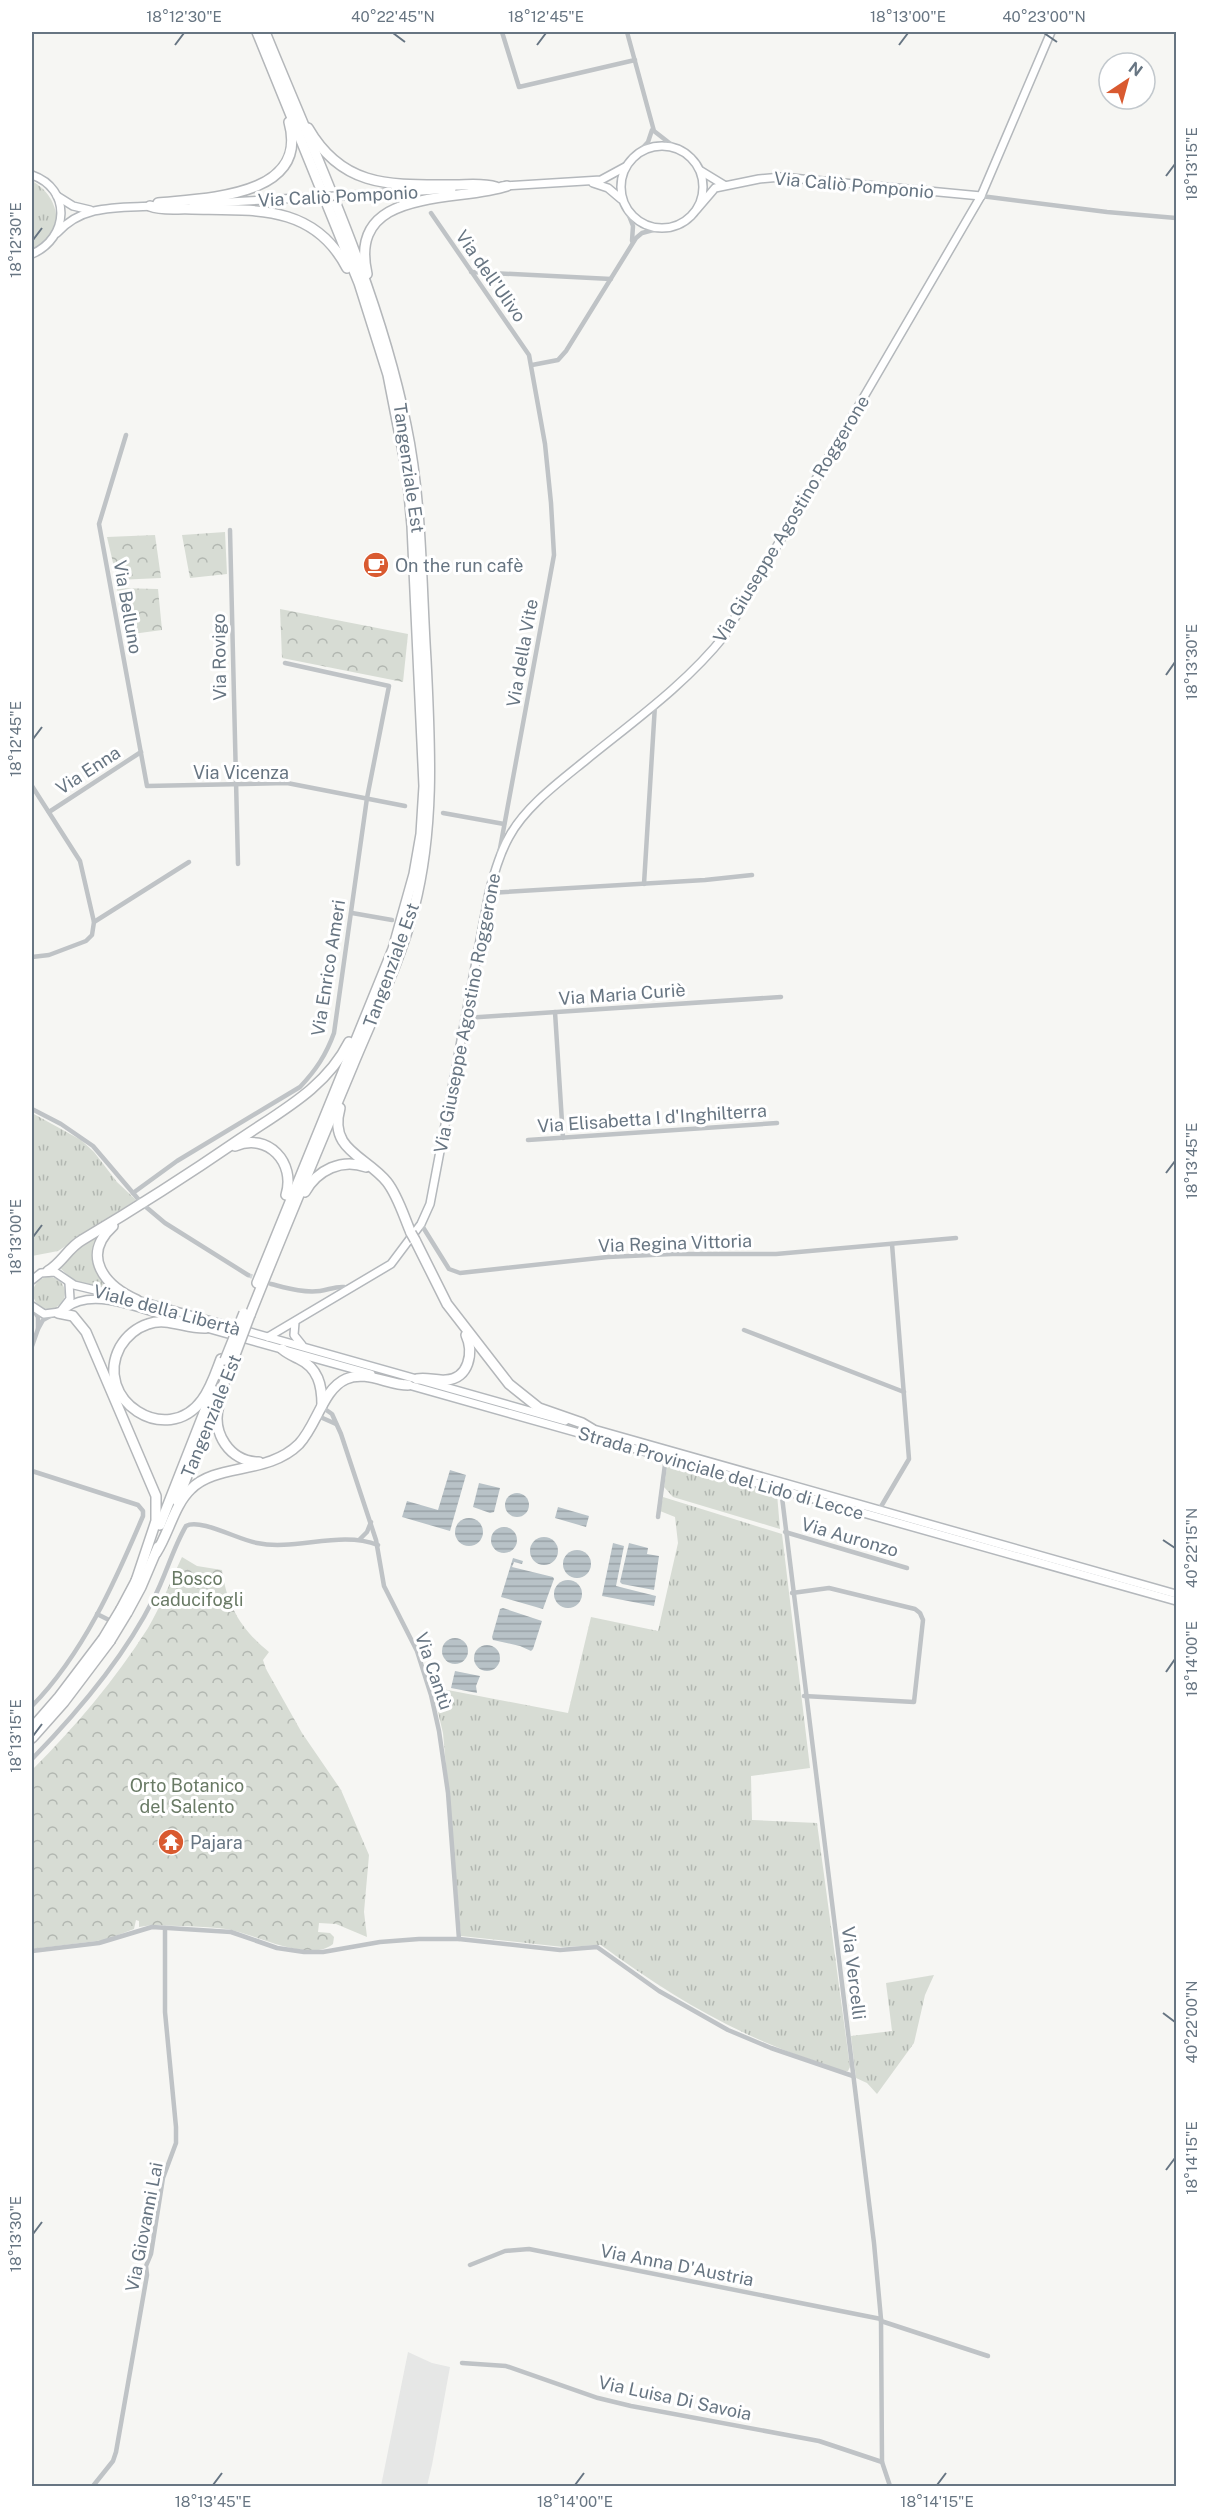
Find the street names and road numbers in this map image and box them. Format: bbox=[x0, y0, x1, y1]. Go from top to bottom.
street label: Via Caliò Pomponio bbox=[773, 168, 935, 202]
street label: Via Caliò Pomponio bbox=[257, 181, 419, 211]
street label: Via dell'Ulivo bbox=[452, 226, 530, 326]
street label: Via Giuseppe Agostino Roggerone bbox=[709, 392, 873, 646]
street label: Tangenziale Est bbox=[389, 402, 429, 534]
street label: Via Belluno bbox=[109, 559, 147, 655]
street label: Via della Vite bbox=[502, 597, 542, 709]
street label: Via Rovigo bbox=[208, 613, 230, 701]
street label: Via Enna bbox=[52, 741, 124, 799]
street label: Via Vicenza bbox=[193, 762, 289, 783]
street label: Via Giuseppe Agostino Roggerone bbox=[430, 871, 504, 1155]
street label: Via Enrico Ameri bbox=[307, 898, 349, 1038]
street label: Tangenziale Est bbox=[359, 900, 423, 1030]
street label: Via Maria Curiè bbox=[558, 979, 686, 1009]
street label: Via Elisabetta I d'Inghilterra bbox=[537, 1100, 767, 1136]
street label: Via Regina Vittoria bbox=[598, 1230, 752, 1256]
street label: Viale della Libertà bbox=[91, 1280, 243, 1340]
street label: Tangenziale Est bbox=[177, 1351, 245, 1481]
street label: Strada Provinciale del Lido di Lecce bbox=[576, 1422, 866, 1524]
street label: Via Auronzo bbox=[799, 1513, 901, 1561]
street label: Via Cantù bbox=[411, 1630, 457, 1712]
street label: Via Vercelli bbox=[838, 1925, 870, 2021]
street label: Via Giovanni Lai bbox=[121, 2160, 167, 2294]
street label: Via Anna D'Austria bbox=[598, 2240, 756, 2290]
street label: Via Luisa Di Savoia bbox=[596, 2371, 754, 2425]

